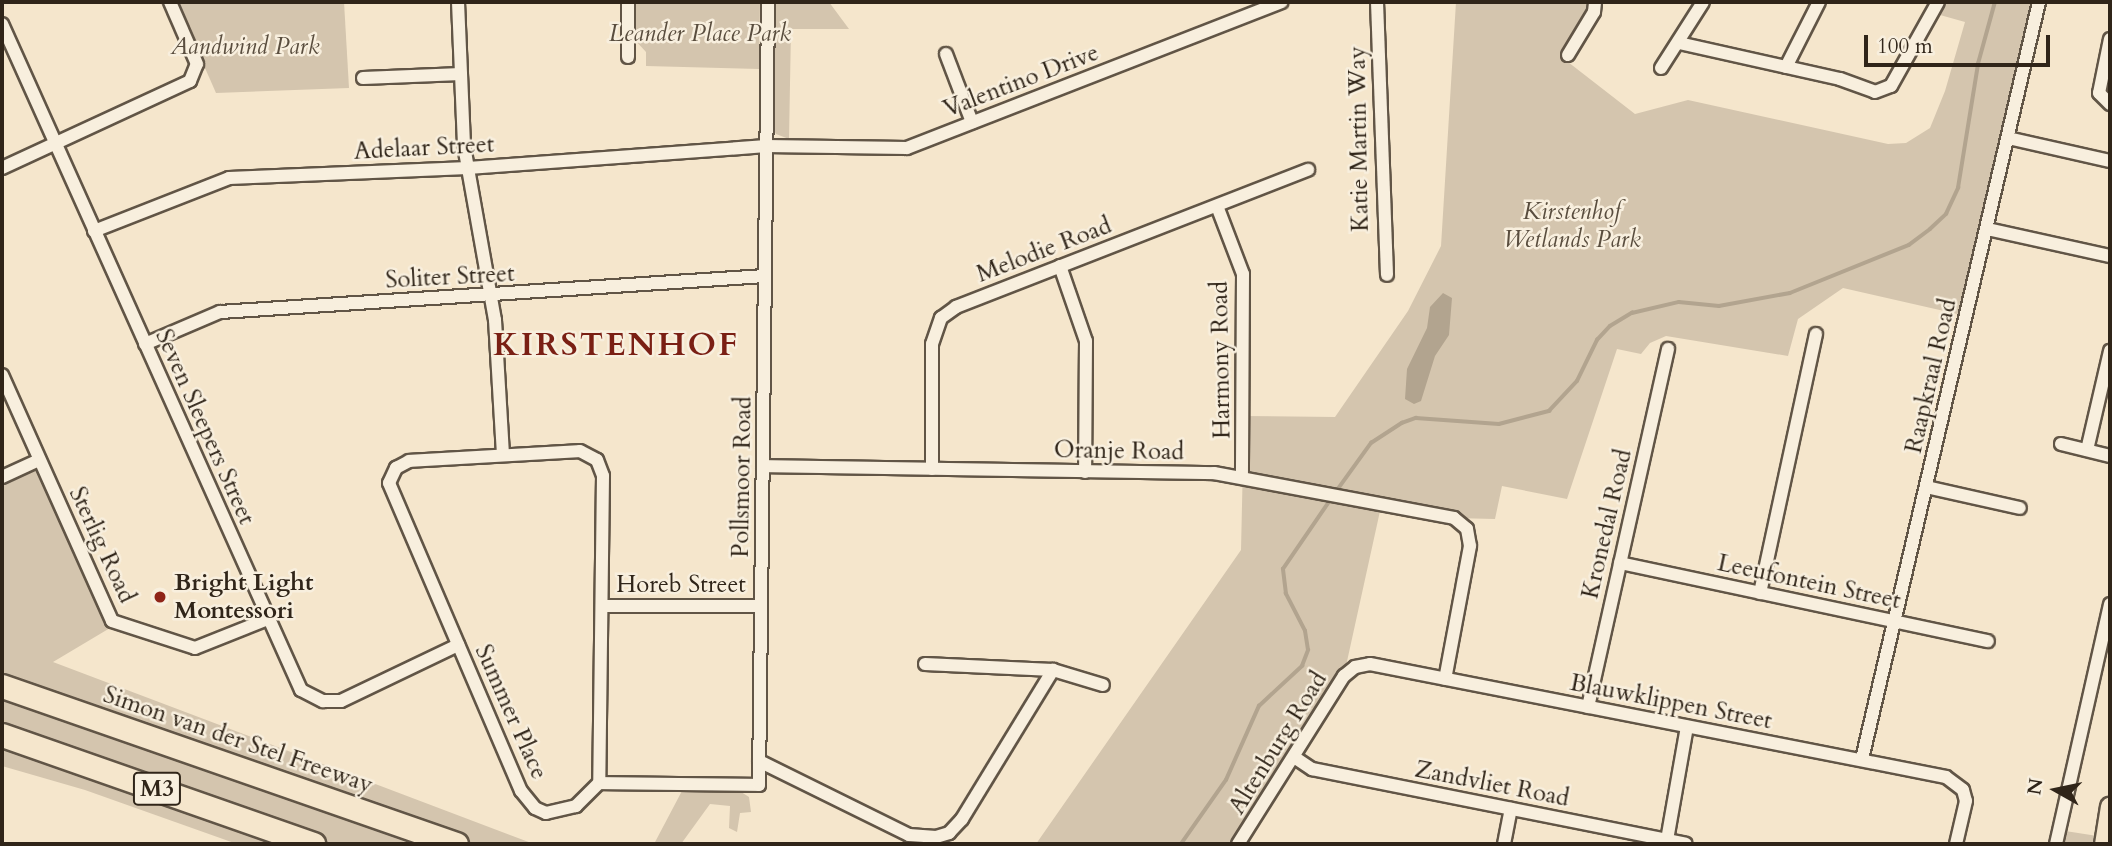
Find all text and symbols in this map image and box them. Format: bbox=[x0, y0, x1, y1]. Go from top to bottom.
park label: Leander Place Park bbox=[609, 20, 791, 48]
scale bar bbox=[1867, 21, 2052, 65]
text: 100 m bbox=[1877, 32, 1933, 61]
park label: Aandwind Park bbox=[170, 33, 320, 61]
street label: Valentino Drive bbox=[939, 38, 1103, 124]
street label: Katie Martin Way bbox=[1343, 46, 1375, 232]
street label: Adelaar Street bbox=[353, 130, 495, 166]
park label: Kirstenhof Wetlands Park bbox=[1503, 198, 1641, 254]
street label: Melodie Road bbox=[972, 211, 1116, 289]
street label: Soliter Street bbox=[385, 259, 515, 295]
street label: Harmony Road bbox=[1205, 281, 1237, 439]
street label: Raapkraal Road bbox=[1899, 296, 1963, 456]
street label: Seven Sleepers Street bbox=[149, 325, 261, 529]
district label: KIRSTENHOF bbox=[494, 326, 738, 364]
street label: Pollsmoor Road bbox=[726, 396, 758, 558]
street label: Oranje Road bbox=[1054, 435, 1184, 467]
street label: Kronedal Road bbox=[1576, 446, 1638, 602]
street label: Sterlig Road bbox=[63, 482, 141, 608]
street label: Leeufontein Street bbox=[1715, 549, 1903, 615]
place label: Bright Light Montessori bbox=[174, 569, 314, 625]
street label: Horeb Street bbox=[616, 571, 746, 599]
marker: Bright Light Montessori bbox=[152, 589, 168, 605]
street label: Summer Place bbox=[468, 640, 554, 784]
street label: Altenburg Road bbox=[1223, 666, 1333, 820]
street label: Blauwklippen Street bbox=[1568, 668, 1774, 736]
street label: Simon van der Stel Freeway bbox=[99, 680, 377, 800]
street label: Zandvliet Road bbox=[1412, 755, 1572, 813]
north arrow bbox=[2021, 755, 2091, 825]
road number: M3 bbox=[132, 769, 182, 808]
text: N bbox=[2021, 777, 2049, 797]

